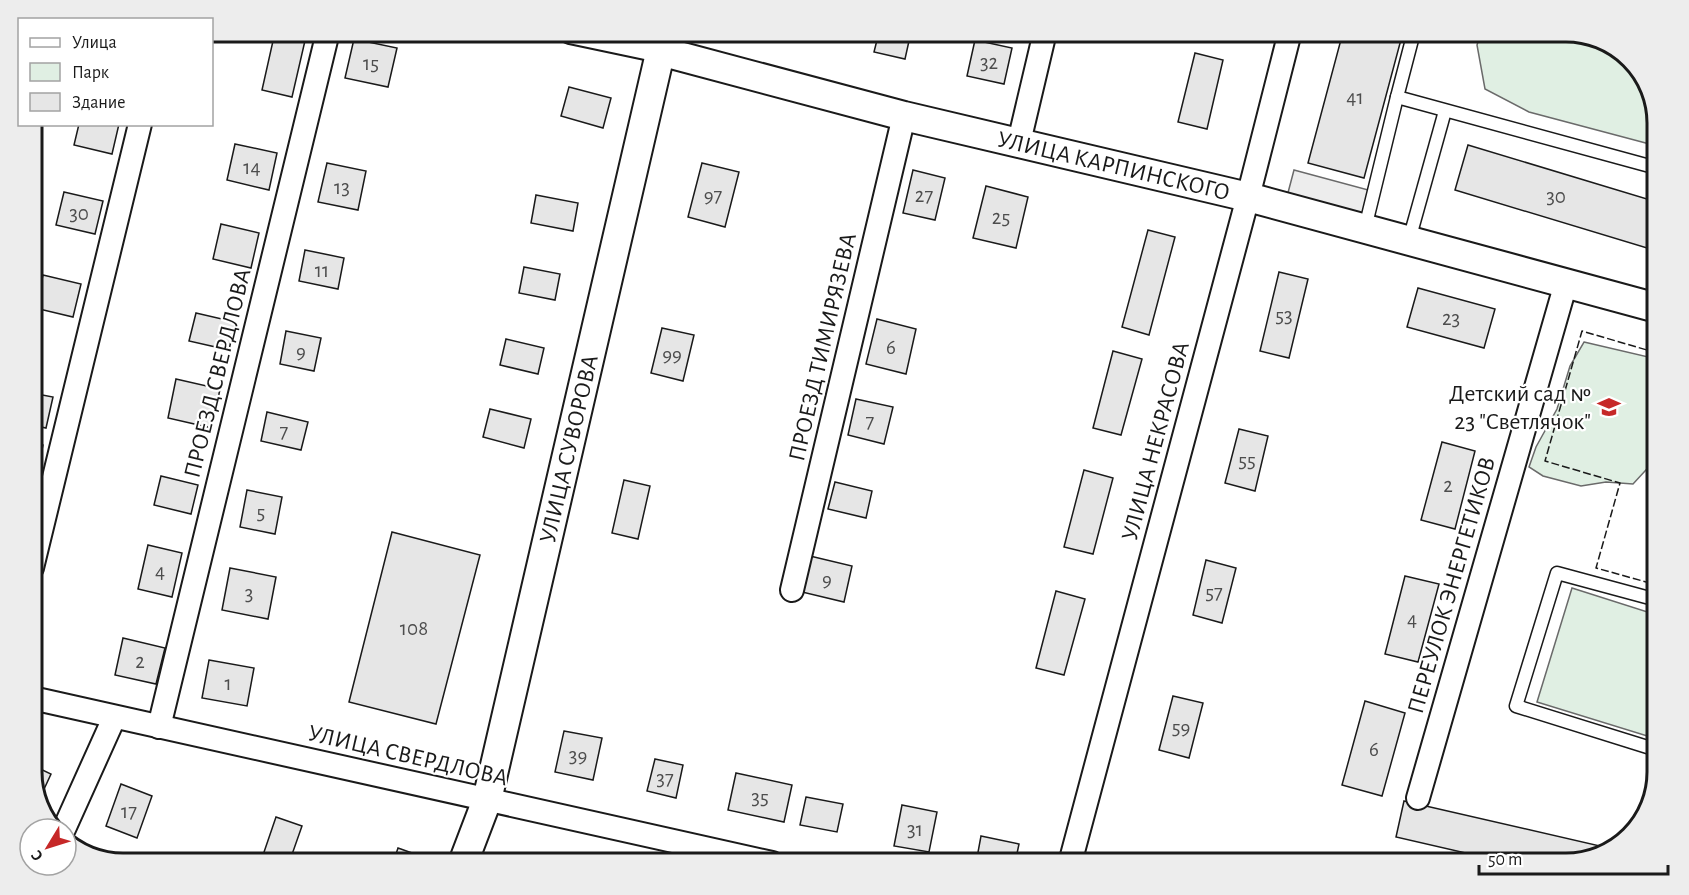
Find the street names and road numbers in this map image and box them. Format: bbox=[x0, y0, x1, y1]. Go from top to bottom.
street label: УЛИЦА КАРПИНСКОГО bbox=[995, 127, 1232, 205]
street label: ПРОЕЗД ТИМИРЯЗЕВА bbox=[785, 231, 861, 464]
street label: ПРОЕЗД СВЕРДЛОВА bbox=[180, 266, 256, 480]
street label: УЛИЦА НЕКРАСОВА bbox=[1118, 339, 1194, 543]
street label: УЛИЦА СУВОРОВА bbox=[536, 353, 603, 545]
street label: ПЕРЕУЛОК ЭНЕРГЕТИКОВ bbox=[1404, 454, 1500, 716]
street label: УЛИЦА СВЕРДЛОВА bbox=[306, 721, 510, 791]

